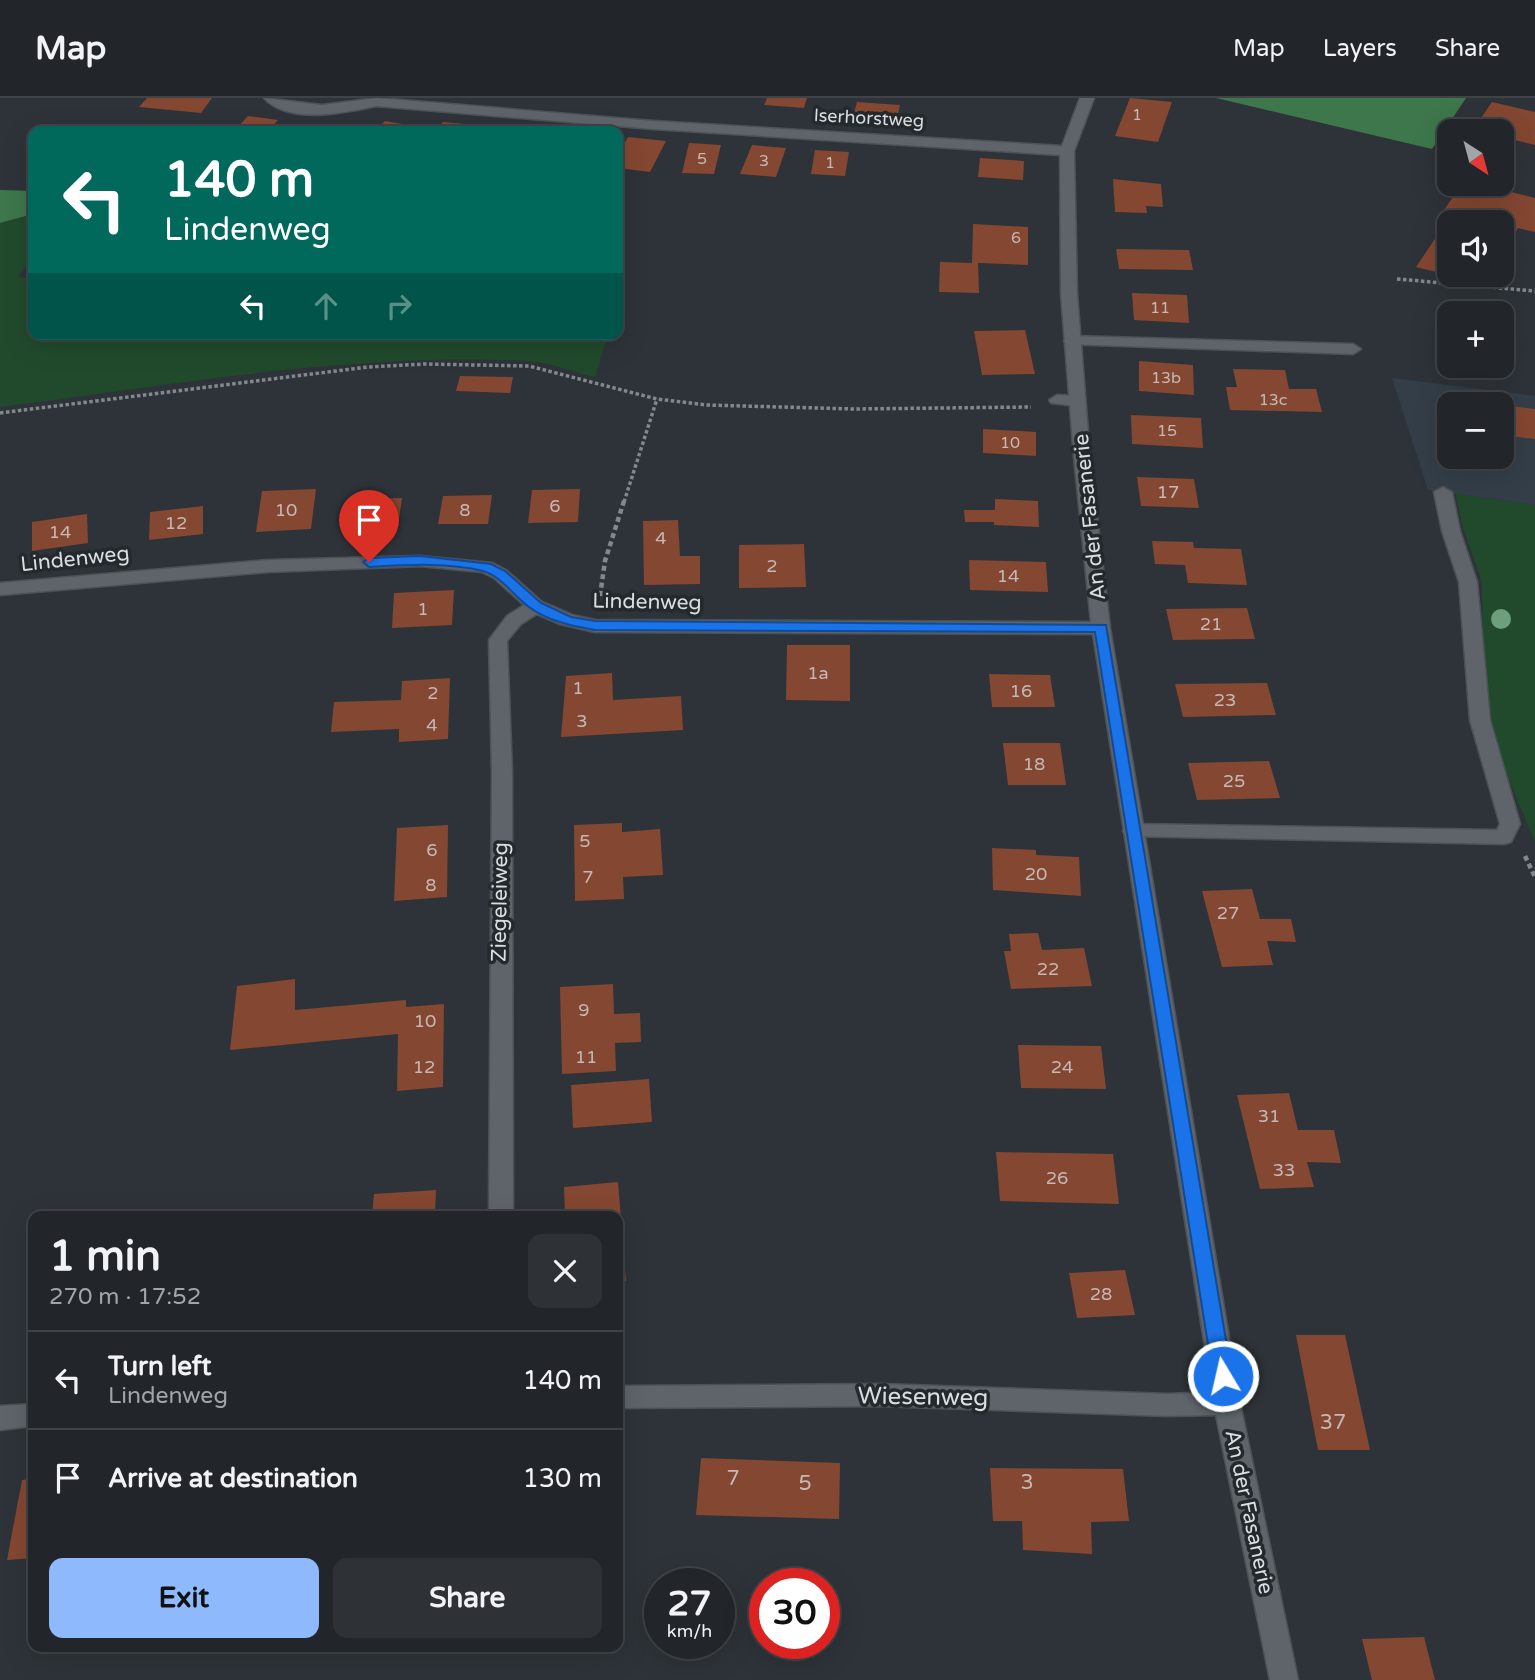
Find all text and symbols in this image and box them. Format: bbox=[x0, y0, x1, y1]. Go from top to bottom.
text: Map bbox=[35, 29, 106, 68]
text: Map bbox=[1233, 34, 1285, 63]
text: Layers bbox=[1323, 34, 1397, 63]
text: Share bbox=[1435, 34, 1500, 63]
street label: Iserhorstweg bbox=[813, 104, 925, 132]
house number: 1 bbox=[1132, 105, 1142, 125]
north arrow bbox=[1437, 119, 1514, 196]
map controls bbox=[1437, 119, 1514, 469]
house number: 5 bbox=[697, 149, 707, 169]
text: 140 m bbox=[164, 151, 314, 210]
house number: 3 bbox=[759, 151, 769, 171]
house number: 1 bbox=[825, 153, 835, 173]
icon: left bbox=[49, 154, 140, 245]
button: sound bbox=[1437, 210, 1514, 287]
text: Lindenweg bbox=[164, 211, 331, 249]
house number: 6 bbox=[1011, 228, 1021, 248]
icon: left bbox=[234, 287, 272, 325]
icon: ahead bbox=[307, 287, 345, 325]
icon: right bbox=[380, 287, 418, 325]
house number: 11 bbox=[1150, 298, 1170, 318]
button: + bbox=[1437, 301, 1514, 378]
house number: 13b bbox=[1151, 368, 1181, 388]
house number: 13c bbox=[1259, 390, 1287, 410]
button: − bbox=[1437, 392, 1514, 469]
house number: 15 bbox=[1157, 421, 1177, 441]
street label: An der Fasanerie bbox=[1069, 432, 1111, 601]
house number: 10 bbox=[1000, 433, 1020, 453]
house number: 17 bbox=[1157, 481, 1179, 503]
pin bbox=[339, 490, 399, 562]
house number: 6 bbox=[549, 495, 561, 517]
house number: 10 bbox=[275, 499, 297, 521]
house number: 8 bbox=[459, 499, 471, 521]
icon: arrive bbox=[350, 501, 388, 539]
house number: 12 bbox=[165, 512, 187, 534]
house number: 14 bbox=[49, 521, 71, 543]
house number: 4 bbox=[655, 527, 667, 549]
street label: Lindenweg bbox=[19, 541, 131, 577]
house number: 2 bbox=[766, 555, 778, 577]
house number: 14 bbox=[997, 565, 1019, 587]
street label: Lindenweg bbox=[592, 589, 702, 615]
house number: 1 bbox=[417, 598, 429, 620]
house number: 21 bbox=[1200, 613, 1222, 635]
house number: 1a bbox=[807, 662, 829, 684]
house number: 1 bbox=[572, 677, 584, 699]
house number: 16 bbox=[1010, 680, 1032, 702]
house number: 2 bbox=[427, 682, 439, 704]
house number: 23 bbox=[1214, 689, 1236, 711]
house number: 3 bbox=[576, 710, 588, 732]
house number: 4 bbox=[426, 714, 438, 736]
house number: 18 bbox=[1023, 753, 1045, 775]
house number: 25 bbox=[1223, 770, 1245, 792]
house number: 5 bbox=[579, 830, 591, 852]
house number: 6 bbox=[426, 839, 438, 861]
street label: Ziegeleiweg bbox=[486, 842, 514, 962]
house number: 20 bbox=[1025, 863, 1047, 885]
house number: 7 bbox=[582, 866, 594, 888]
house number: 8 bbox=[425, 874, 437, 896]
house number: 27 bbox=[1217, 902, 1239, 924]
house number: 22 bbox=[1037, 958, 1059, 980]
house number: 9 bbox=[578, 999, 590, 1021]
house number: 10 bbox=[414, 1010, 436, 1032]
house number: 11 bbox=[575, 1046, 597, 1068]
house number: 12 bbox=[413, 1056, 435, 1078]
house number: 24 bbox=[1051, 1056, 1073, 1078]
house number: 31 bbox=[1258, 1105, 1280, 1127]
house number: 33 bbox=[1273, 1159, 1295, 1181]
house number: 26 bbox=[1046, 1167, 1068, 1189]
text: 1 min bbox=[49, 1231, 161, 1282]
button: close bbox=[528, 1234, 602, 1308]
text: 270 m · 17:52 bbox=[49, 1283, 201, 1311]
house number: 28 bbox=[1090, 1283, 1112, 1305]
position arrow bbox=[1186, 1339, 1260, 1413]
text: Turn left bbox=[108, 1351, 211, 1382]
icon: left bbox=[49, 1361, 87, 1399]
text: 140 m bbox=[522, 1365, 602, 1396]
street label: Wiesenweg bbox=[857, 1381, 989, 1413]
text: Lindenweg bbox=[108, 1382, 228, 1410]
house number: 37 bbox=[1320, 1410, 1346, 1435]
street label: An der Fasanerie bbox=[1219, 1428, 1279, 1596]
icon: arrive bbox=[49, 1459, 87, 1497]
text: Arrive at destination bbox=[108, 1463, 358, 1494]
text: 130 m bbox=[522, 1463, 602, 1494]
house number: 7 bbox=[726, 1466, 740, 1491]
house number: 3 bbox=[1020, 1470, 1034, 1495]
house number: 5 bbox=[798, 1471, 812, 1496]
button: Exit bbox=[49, 1558, 319, 1638]
button: Share bbox=[333, 1558, 602, 1638]
speed limit sign: 30 bbox=[749, 1568, 840, 1659]
text: 27 bbox=[668, 1583, 711, 1625]
text: km/h bbox=[667, 1620, 712, 1642]

